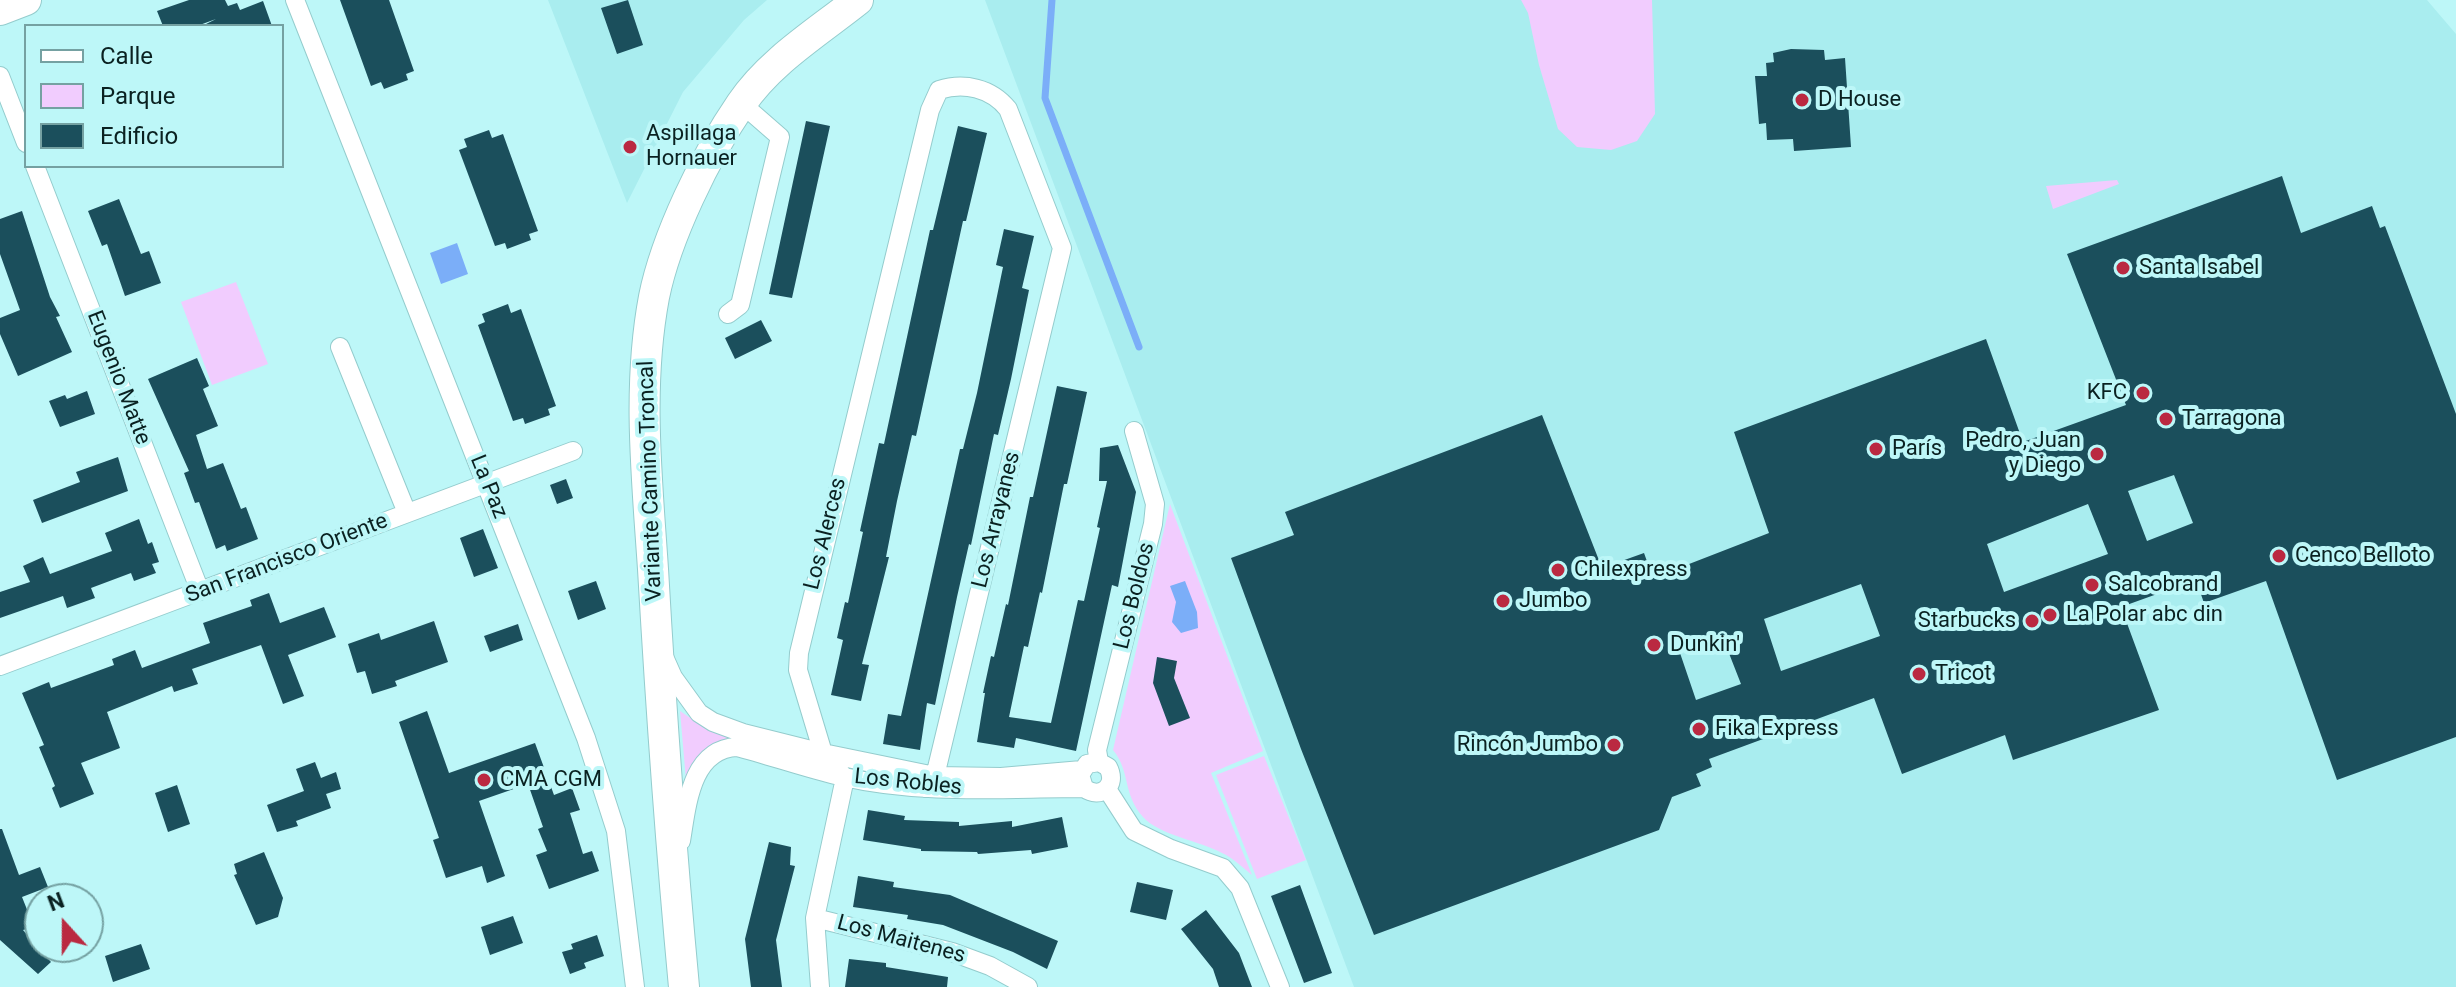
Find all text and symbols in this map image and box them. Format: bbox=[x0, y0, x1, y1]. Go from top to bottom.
legend bbox=[24, 24, 284, 168]
text: Calle bbox=[100, 42, 153, 70]
text: Parque bbox=[100, 82, 176, 110]
place label: D House bbox=[1818, 87, 1901, 113]
marker: D House bbox=[1793, 91, 1811, 109]
place label: Aspillaga Hornauer bbox=[646, 121, 737, 172]
text: Edificio bbox=[100, 122, 178, 150]
marker: Aspillaga Hornauer bbox=[621, 138, 639, 156]
place label: Santa Isabel bbox=[2139, 255, 2259, 281]
marker: Santa Isabel bbox=[2114, 259, 2132, 277]
street label: Eugenio Matte bbox=[80, 307, 156, 449]
street label: Variante Camino Troncal bbox=[634, 360, 668, 602]
place label: KFC bbox=[2087, 380, 2127, 406]
marker: KFC bbox=[2134, 384, 2152, 402]
place label: Tarragona bbox=[2182, 406, 2281, 432]
marker: Tarragona bbox=[2157, 410, 2175, 428]
place label: Pedro, Juan y Diego bbox=[1965, 428, 2081, 480]
place label: París bbox=[1892, 436, 1942, 462]
marker: París bbox=[1867, 440, 1885, 458]
marker: Pedro, Juan y Diego bbox=[2088, 445, 2106, 463]
street label: Los Arrayanes bbox=[967, 449, 1027, 591]
street label: La Paz bbox=[463, 451, 513, 523]
street label: Los Alerces bbox=[799, 475, 853, 593]
street label: San Francisco Oriente bbox=[182, 508, 392, 610]
street label: Los Boldos bbox=[1109, 540, 1161, 652]
place label: Cenco Belloto bbox=[2295, 543, 2431, 569]
marker: Cenco Belloto bbox=[2270, 547, 2288, 565]
place label: Chilexpress bbox=[1574, 557, 1688, 583]
marker: Chilexpress bbox=[1549, 561, 1567, 579]
place label: Salcobrand bbox=[2108, 572, 2218, 598]
marker: Salcobrand bbox=[2083, 576, 2101, 594]
place label: Jumbo bbox=[1519, 588, 1587, 614]
marker: Jumbo bbox=[1494, 592, 1512, 610]
place label: La Polar abc din bbox=[2066, 602, 2223, 628]
marker: La Polar abc din bbox=[2041, 606, 2059, 624]
place label: Starbucks bbox=[1918, 608, 2016, 634]
marker: Starbucks bbox=[2023, 612, 2041, 630]
place label: Dunkin' bbox=[1670, 632, 1740, 658]
marker: Dunkin' bbox=[1645, 636, 1663, 654]
place label: Tricot bbox=[1935, 661, 1991, 687]
marker: Tricot bbox=[1910, 665, 1928, 683]
place label: Fika Express bbox=[1715, 716, 1838, 742]
marker: Fika Express bbox=[1690, 720, 1708, 738]
place label: Rincón Jumbo bbox=[1457, 732, 1598, 758]
marker: Rincón Jumbo bbox=[1605, 736, 1623, 754]
street label: Los Robles bbox=[853, 764, 963, 802]
place label: CMA CGM bbox=[500, 767, 602, 793]
marker: CMA CGM bbox=[475, 771, 493, 789]
north arrow bbox=[24, 883, 104, 963]
text: N bbox=[44, 888, 68, 916]
street label: Los Maitenes bbox=[834, 910, 968, 970]

